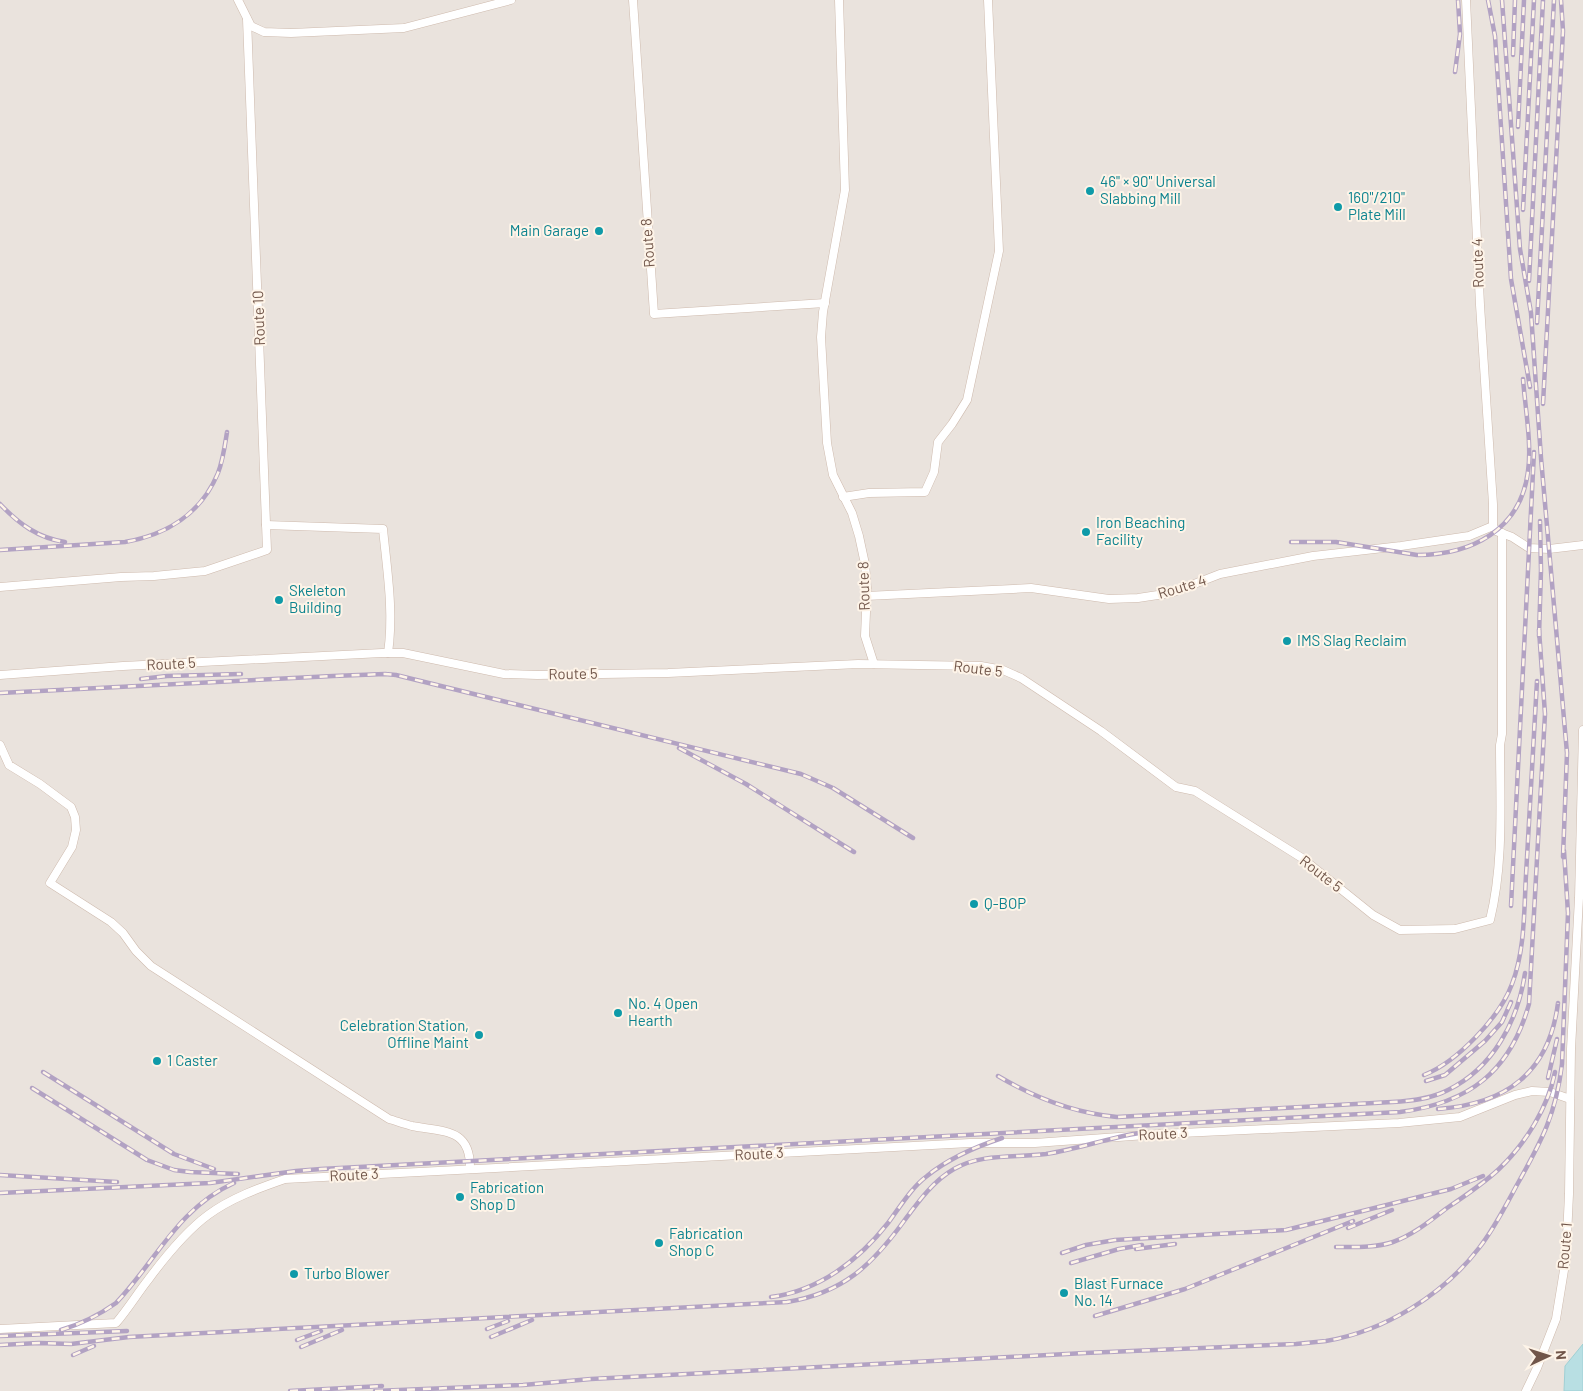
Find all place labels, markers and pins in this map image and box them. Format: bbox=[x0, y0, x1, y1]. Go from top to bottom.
place label: 46" × 90" Universal Slabbing Mill bbox=[1100, 172, 1216, 207]
marker: 46" × 90" Universal Slabbing Mill bbox=[1084, 185, 1096, 197]
place label: 160"/210" Plate Mill bbox=[1348, 188, 1406, 223]
marker: 160"/210" Plate Mill bbox=[1332, 201, 1344, 213]
place label: Main Garage bbox=[510, 221, 589, 239]
marker: Main Garage bbox=[593, 225, 605, 237]
place label: Iron Beaching Facility bbox=[1096, 513, 1185, 548]
marker: Iron Beaching Facility bbox=[1080, 526, 1092, 538]
place label: Skeleton Building bbox=[289, 581, 346, 616]
marker: Skeleton Building bbox=[273, 594, 285, 606]
place label: IMS Slag Reclaim bbox=[1297, 631, 1407, 649]
marker: IMS Slag Reclaim bbox=[1281, 635, 1293, 647]
place label: Q-BOP bbox=[984, 894, 1026, 912]
marker: Q-BOP bbox=[968, 898, 980, 910]
place label: No. 4 Open Hearth bbox=[628, 994, 698, 1029]
marker: No. 4 Open Hearth bbox=[612, 1007, 624, 1019]
place label: Celebration Station, Offline Maint bbox=[340, 1016, 469, 1051]
marker: Celebration Station, Offline Maint bbox=[473, 1029, 485, 1041]
place label: 1 Caster bbox=[167, 1051, 218, 1069]
marker: 1 Caster bbox=[151, 1055, 163, 1067]
place label: Fabrication Shop D bbox=[470, 1178, 544, 1213]
marker: Fabrication Shop D bbox=[454, 1191, 466, 1203]
place label: Fabrication Shop C bbox=[669, 1224, 743, 1259]
marker: Fabrication Shop C bbox=[653, 1237, 665, 1249]
place label: Turbo Blower bbox=[304, 1264, 390, 1282]
marker: Turbo Blower bbox=[288, 1268, 300, 1280]
place label: Blast Furnace No. 14 bbox=[1074, 1274, 1163, 1309]
marker: Blast Furnace No. 14 bbox=[1058, 1287, 1070, 1299]

